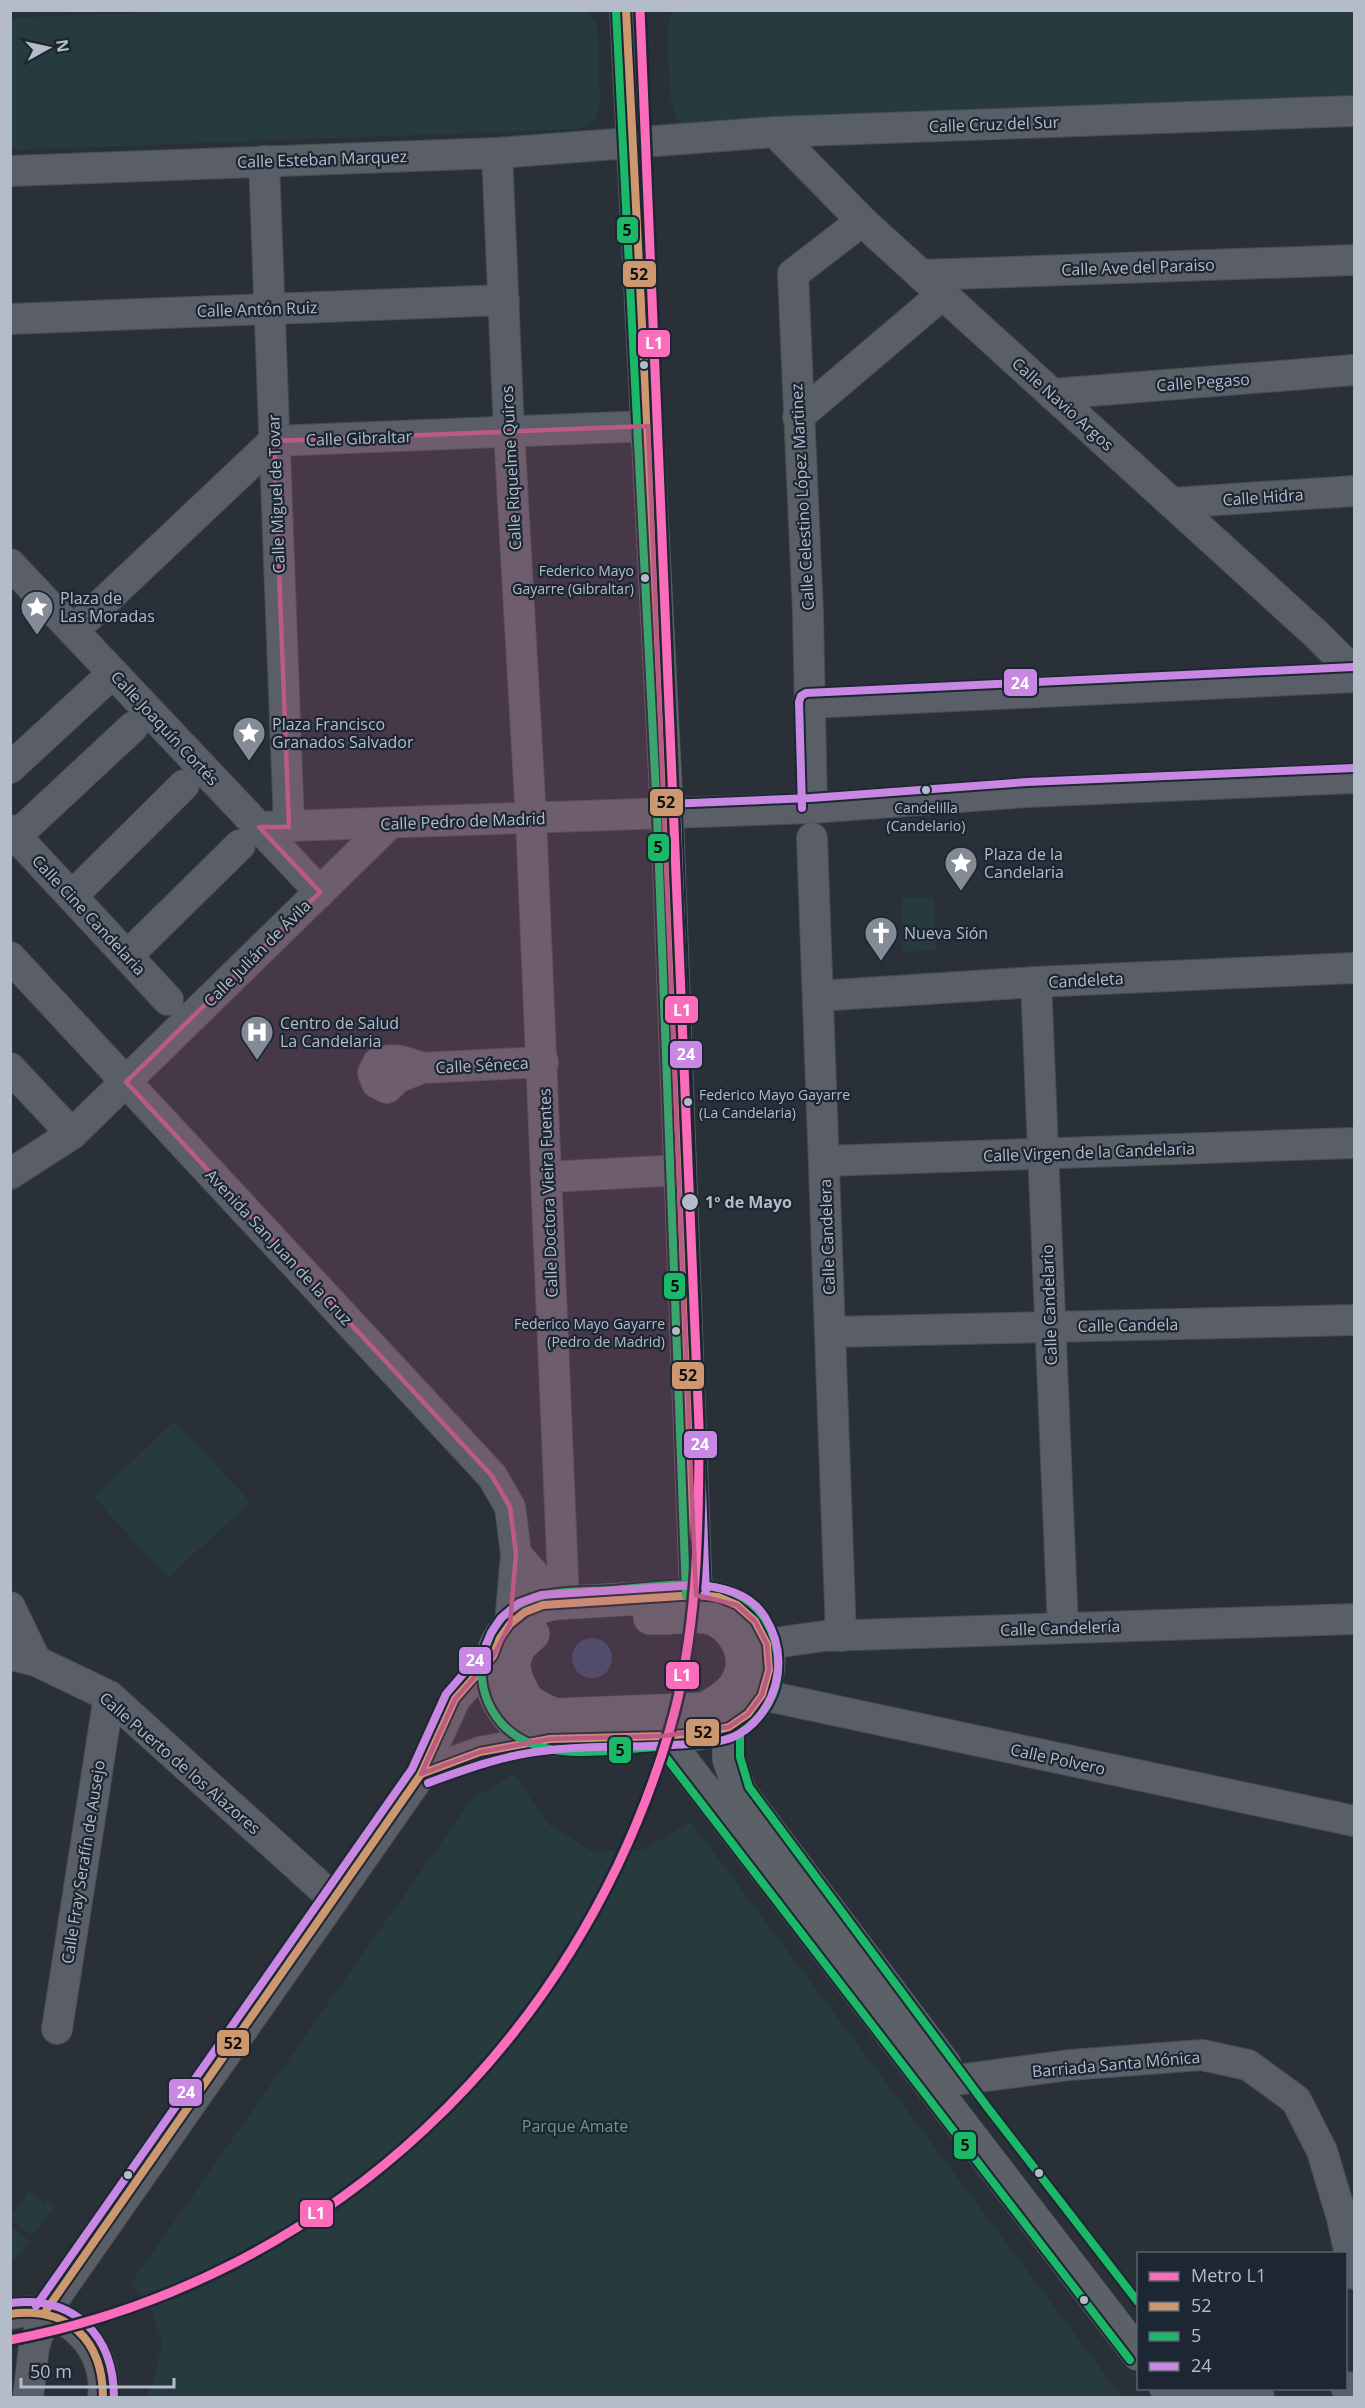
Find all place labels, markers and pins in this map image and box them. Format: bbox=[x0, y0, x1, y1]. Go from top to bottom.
unlabelled marker bbox=[638, 359, 650, 371]
place label: Federico Mayo Gayarre (Gibraltar) bbox=[512, 561, 634, 598]
marker: Federico Mayo Gayarre (Gibraltar) bbox=[639, 572, 651, 584]
place label: Plaza de Las Moradas bbox=[60, 587, 155, 627]
place icon: Plaza de Las Moradas bbox=[19, 589, 55, 636]
place label: Plaza Francisco Granados Salvador bbox=[272, 713, 414, 753]
place icon: Plaza Francisco Granados Salvador bbox=[231, 715, 267, 762]
marker: Candelilla (Candelario) bbox=[920, 784, 932, 796]
place label: Candelilla (Candelario) bbox=[887, 798, 965, 835]
place label: Plaza de la Candelaria bbox=[984, 843, 1064, 883]
place icon: Plaza de la Candelaria bbox=[943, 845, 979, 892]
church icon: Nueva Sión bbox=[863, 915, 899, 962]
place label: Nueva Sión bbox=[904, 922, 988, 944]
place label: Centro de Salud La Candelaria bbox=[280, 1012, 399, 1052]
hospital icon: Centro de Salud La Candelaria bbox=[239, 1014, 275, 1061]
place label: Federico Mayo Gayarre (La Candelaria) bbox=[699, 1085, 850, 1122]
marker: Federico Mayo Gayarre (La Candelaria) bbox=[682, 1096, 694, 1108]
place label: 1º de Mayo bbox=[705, 1191, 792, 1213]
marker: 1º de Mayo bbox=[680, 1192, 700, 1212]
place label: Federico Mayo Gayarre (Pedro de Madrid) bbox=[514, 1314, 665, 1351]
marker: Federico Mayo Gayarre (Pedro de Madrid) bbox=[670, 1325, 682, 1337]
unlabelled marker bbox=[1033, 2167, 1045, 2179]
unlabelled marker bbox=[122, 2169, 134, 2181]
unlabelled marker bbox=[1078, 2294, 1090, 2306]

